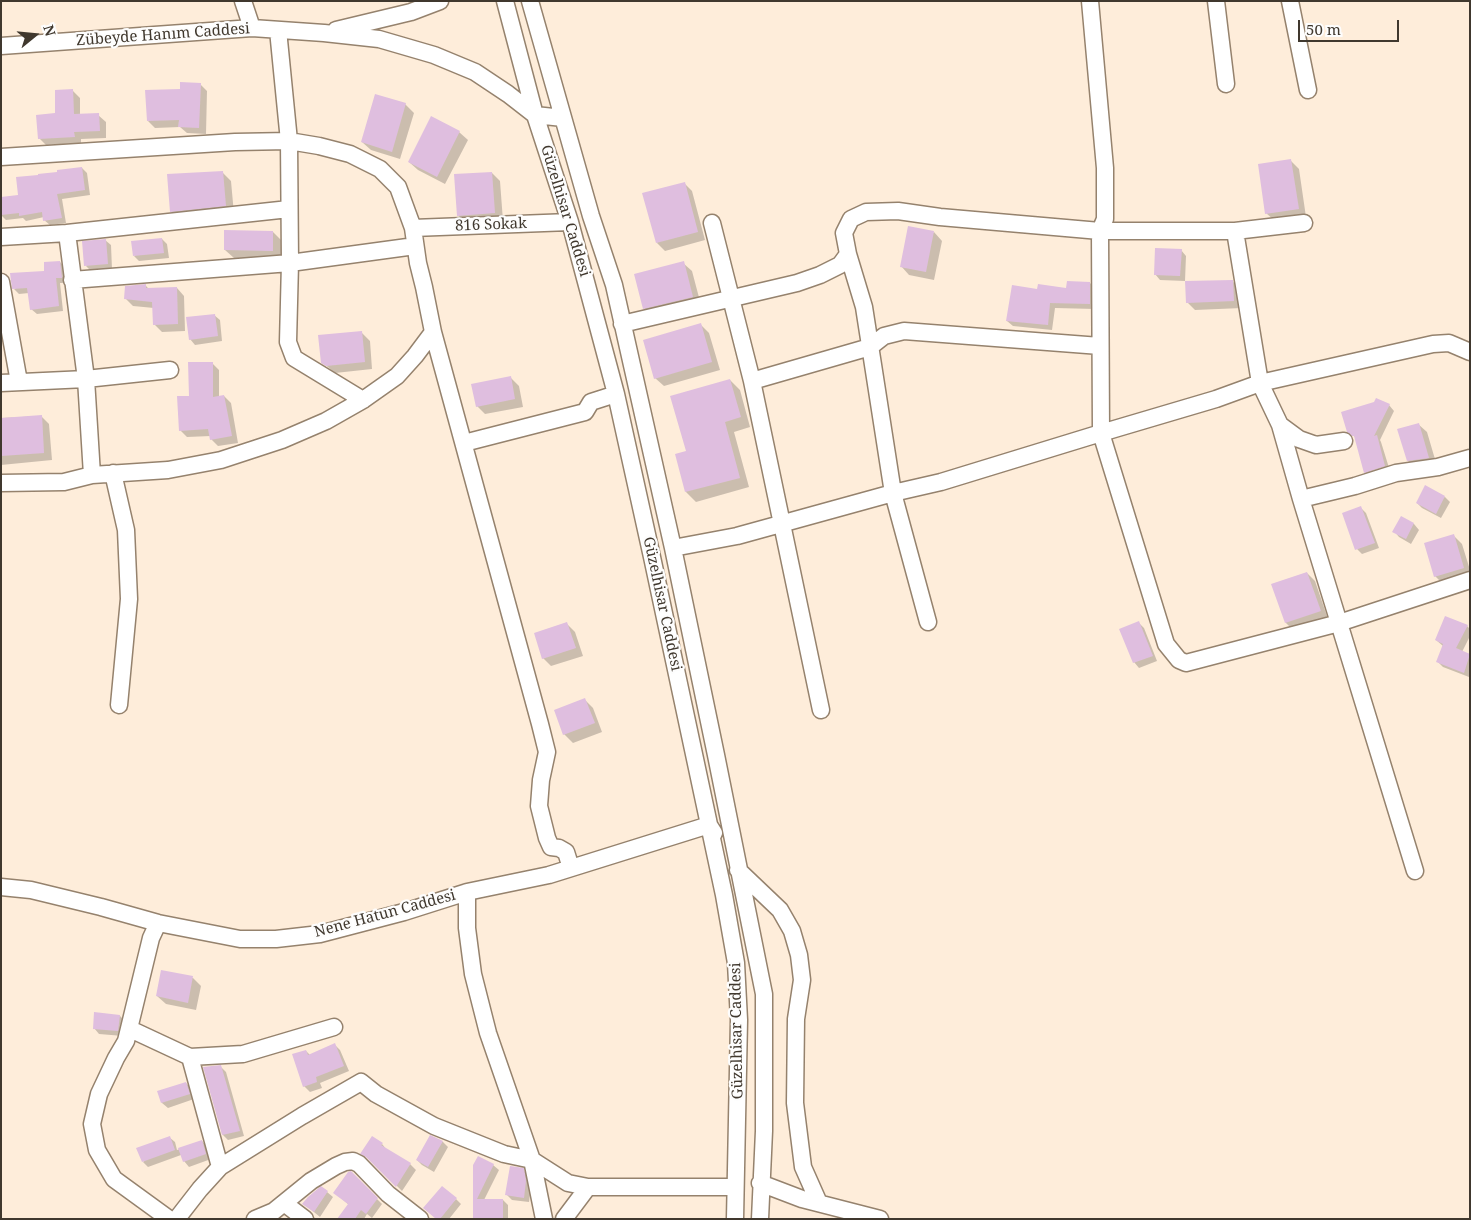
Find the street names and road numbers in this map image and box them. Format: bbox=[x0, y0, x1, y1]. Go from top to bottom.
street label: Zübeyde Hanım Caddesi bbox=[76, 20, 250, 50]
street label: Güzelhisar Caddesi bbox=[536, 143, 594, 279]
street label: 816 Sokak bbox=[455, 215, 527, 235]
street label: Güzelhisar Caddesi bbox=[639, 535, 685, 673]
street label: Nene Hatun Caddesi bbox=[312, 886, 458, 942]
street label: Güzelhisar Caddesi bbox=[727, 962, 747, 1100]

